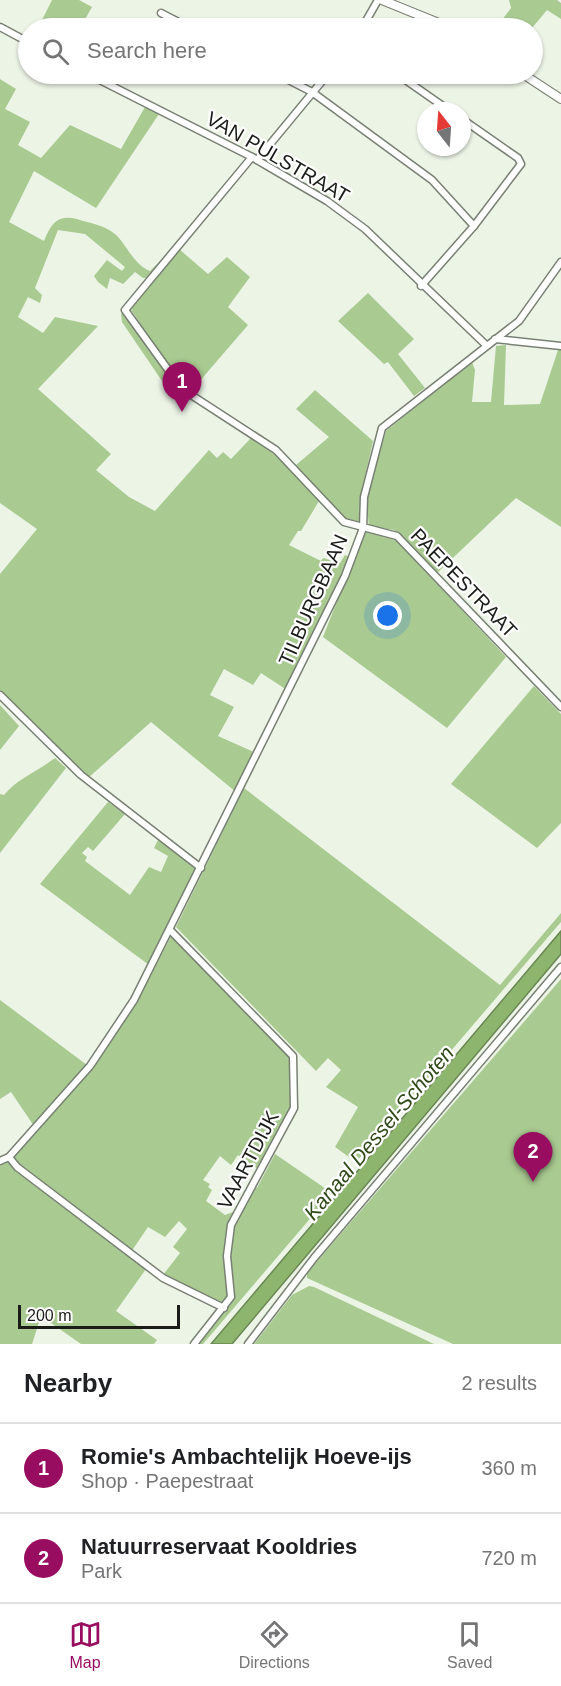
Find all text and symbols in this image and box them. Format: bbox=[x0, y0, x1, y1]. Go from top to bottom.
search box bbox=[18, 18, 543, 84]
icon: search bbox=[39, 35, 72, 68]
text: Search here bbox=[87, 38, 207, 63]
north arrow bbox=[417, 102, 471, 156]
street label: VAN PULSTRAAT bbox=[203, 107, 353, 207]
pin: 1 bbox=[162, 362, 201, 412]
street label: PAEPESTRAAT bbox=[407, 524, 521, 642]
street label: TILBURGBAAN bbox=[274, 531, 352, 669]
your location bbox=[373, 601, 402, 630]
water label: Kanaal Dessel-Schoten bbox=[299, 1041, 458, 1224]
street label: VAARTDIJK bbox=[213, 1107, 283, 1213]
pin: 2 bbox=[514, 1132, 552, 1182]
scale bar bbox=[18, 1302, 180, 1330]
text: 200 m bbox=[27, 1307, 71, 1324]
text: Nearby bbox=[24, 1368, 112, 1398]
text: 2 results bbox=[461, 1372, 537, 1394]
text: Romie's Ambachtelijk Hoeve-ijs bbox=[81, 1444, 412, 1469]
text: 1 bbox=[38, 1457, 49, 1479]
text: 360 m bbox=[481, 1457, 537, 1479]
text: Shop · Paepestraat bbox=[81, 1470, 253, 1492]
text: Natuurreservaat Kooldries bbox=[81, 1534, 357, 1559]
text: 2 bbox=[38, 1547, 49, 1569]
text: 720 m bbox=[481, 1547, 537, 1569]
text: Park bbox=[81, 1560, 122, 1582]
tab: Map bbox=[69, 1618, 102, 1672]
tab: Directions bbox=[239, 1618, 310, 1672]
tab: Saved bbox=[447, 1618, 492, 1672]

